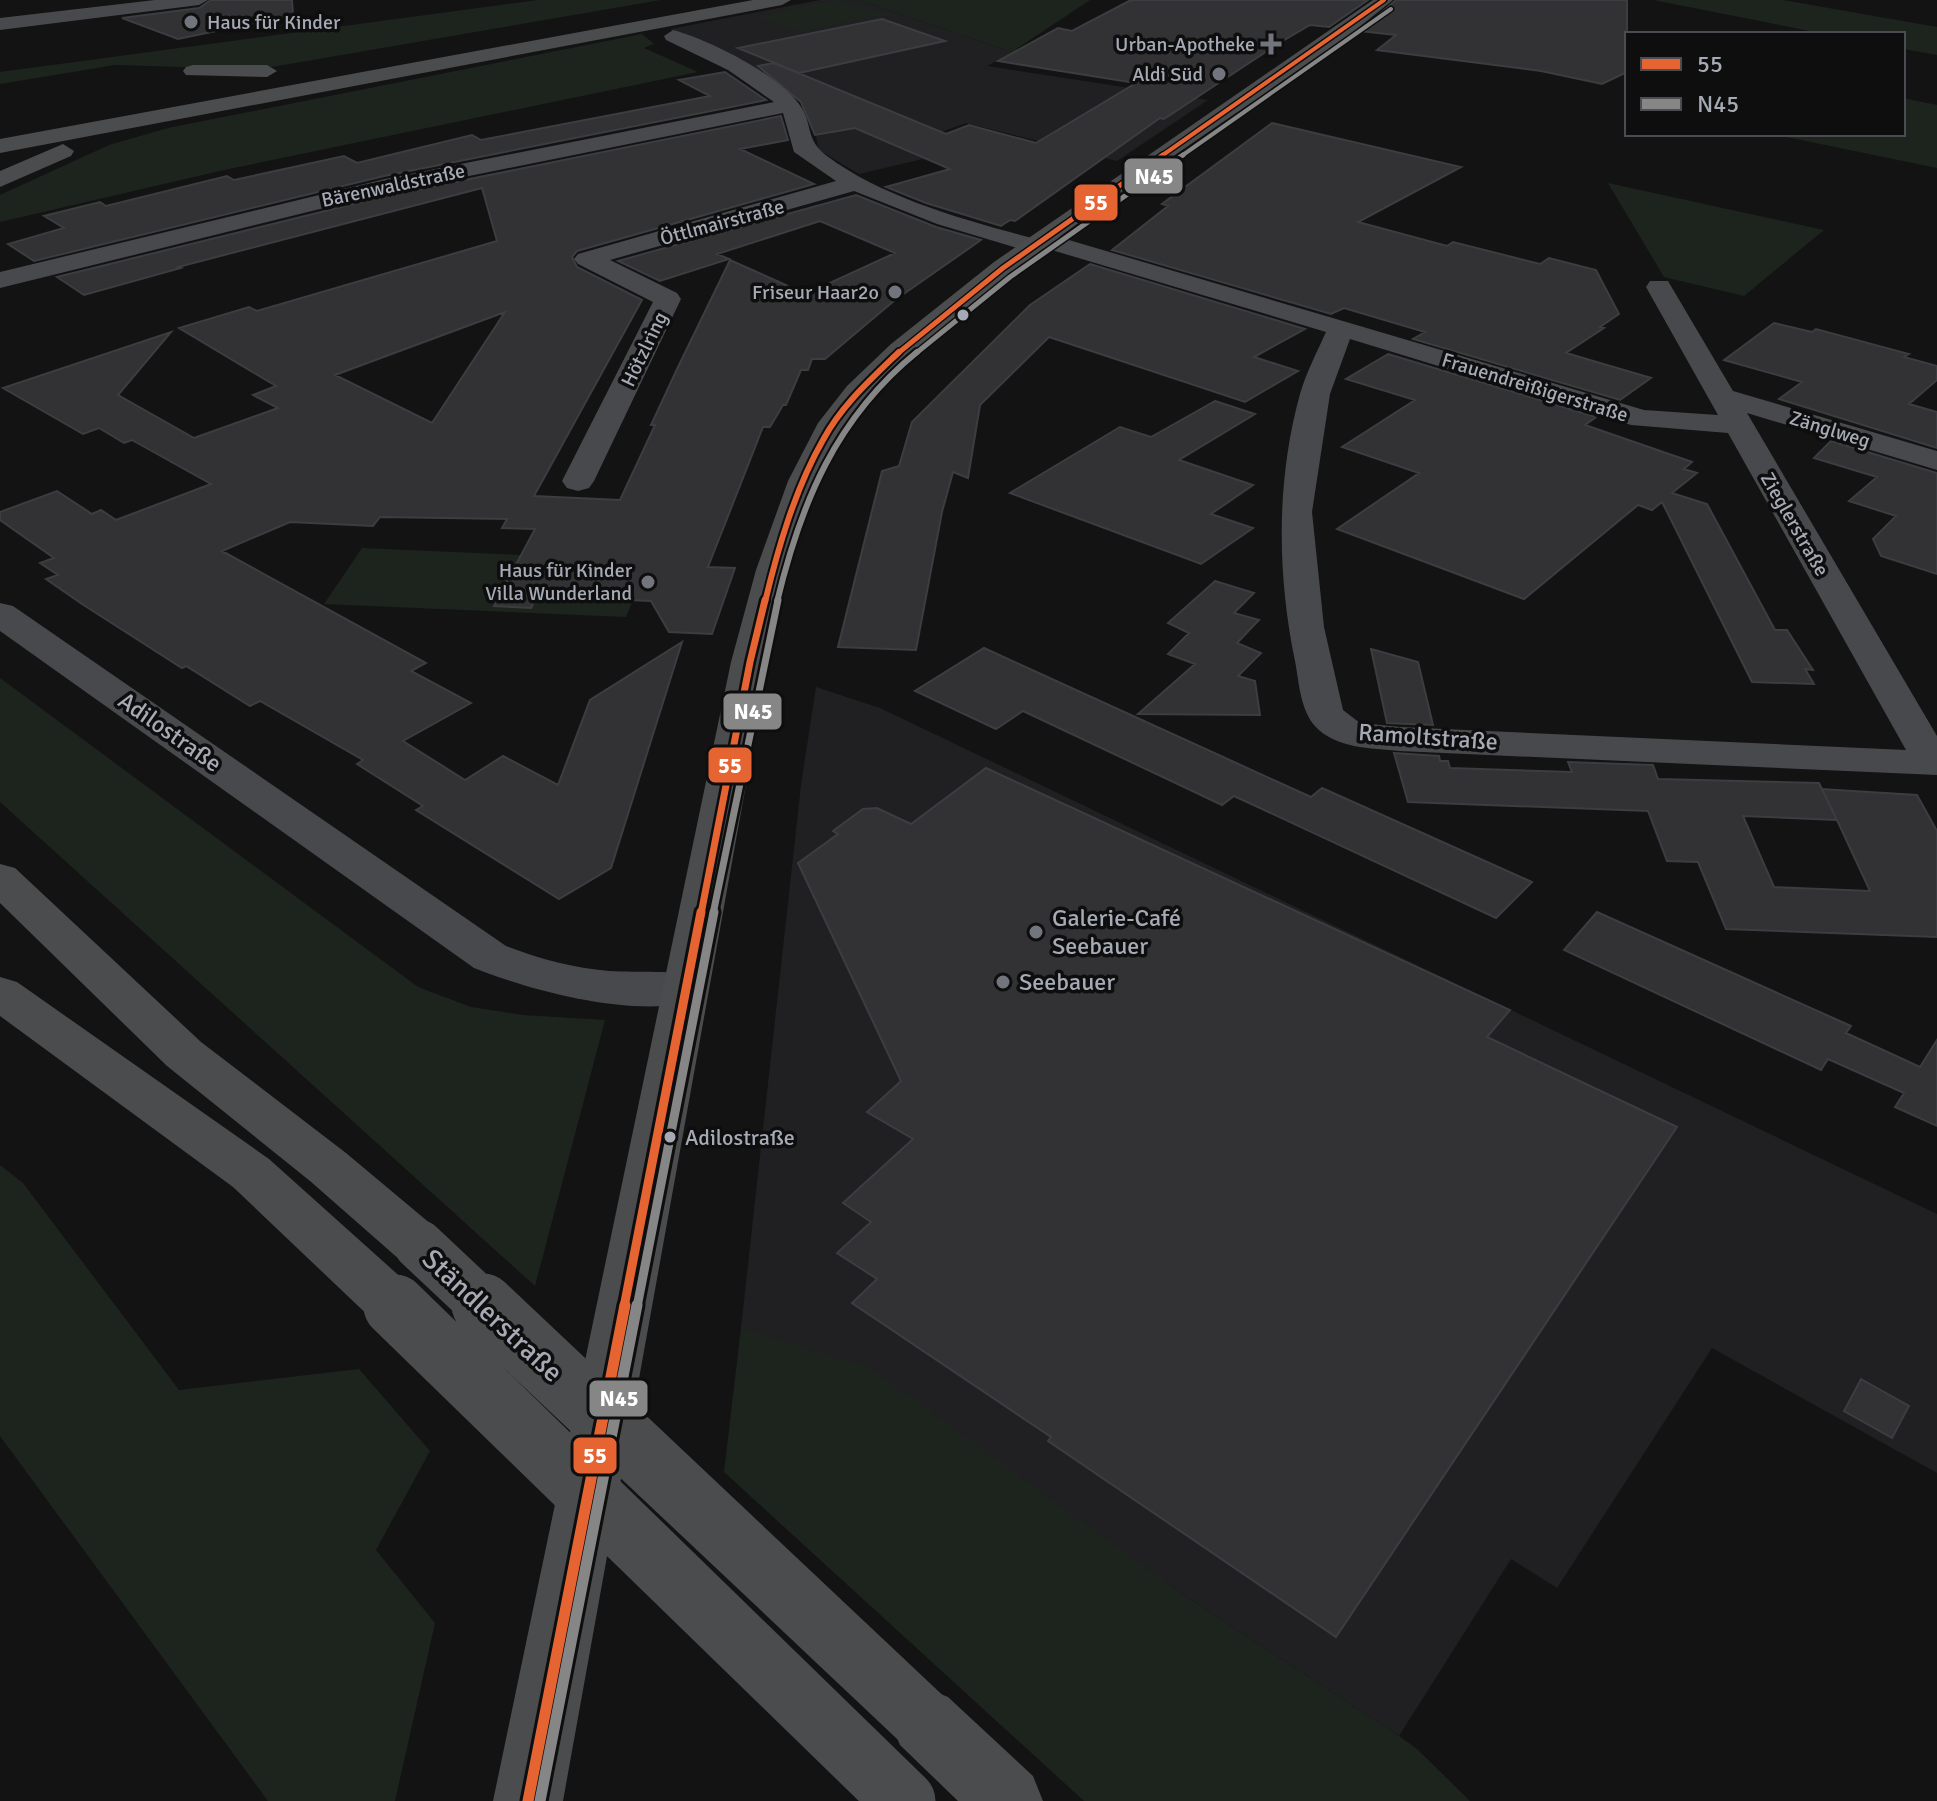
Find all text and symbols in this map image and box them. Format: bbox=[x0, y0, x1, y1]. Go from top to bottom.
place label: Haus für Kinder bbox=[207, 10, 341, 35]
marker: Haus für Kinder bbox=[182, 13, 200, 31]
place label: Urban-Apotheke bbox=[1115, 32, 1255, 57]
legend bbox=[1625, 32, 1905, 136]
marker: Urban-Apotheke bbox=[1262, 35, 1280, 53]
text: 55 bbox=[1697, 49, 1723, 79]
place label: Aldi Süd bbox=[1132, 62, 1203, 87]
marker: Aldi Süd bbox=[1210, 65, 1228, 83]
text: N45 bbox=[1697, 89, 1739, 119]
line badge: N45 bbox=[1123, 157, 1184, 195]
street label: Bärenwaldstraße bbox=[319, 158, 467, 213]
text: N45 bbox=[1134, 163, 1174, 190]
line badge: 55 bbox=[1073, 183, 1119, 222]
text: 55 bbox=[1084, 189, 1108, 216]
street label: Öttlmairstraße bbox=[657, 194, 787, 251]
place label: Friseur Haar2o bbox=[752, 280, 879, 305]
marker: Friseur Haar2o bbox=[886, 283, 904, 301]
unlabelled marker bbox=[955, 307, 971, 323]
street label: Hötzlring bbox=[616, 308, 673, 391]
street label: Frauendreißigerstraße bbox=[1439, 347, 1631, 428]
street label: Zänglweg bbox=[1787, 405, 1873, 454]
street label: Zieglerstraße bbox=[1755, 468, 1834, 581]
place label: Haus für Kinder Villa Wunderland bbox=[485, 558, 633, 606]
marker: Haus für Kinder Villa Wunderland bbox=[639, 573, 657, 591]
street label: Adilostraße bbox=[112, 685, 228, 779]
line badge: N45 bbox=[722, 692, 783, 731]
text: N45 bbox=[733, 698, 773, 725]
street label: Ramoltstraße bbox=[1357, 717, 1499, 757]
line badge: 55 bbox=[707, 746, 753, 784]
text: 55 bbox=[718, 752, 742, 779]
place label: Galerie-Café Seebauer bbox=[1052, 903, 1181, 961]
marker: Galerie-Café Seebauer bbox=[1027, 923, 1045, 941]
place label: Seebauer bbox=[1019, 967, 1115, 997]
marker: Seebauer bbox=[994, 973, 1012, 991]
place label: Adilostraße bbox=[685, 1124, 795, 1151]
marker: Adilostraße bbox=[662, 1129, 678, 1145]
street label: Ständlerstraße bbox=[415, 1242, 570, 1389]
line badge: N45 bbox=[588, 1379, 649, 1418]
text: N45 bbox=[599, 1385, 639, 1412]
line badge: 55 bbox=[572, 1436, 618, 1475]
text: 55 bbox=[583, 1442, 607, 1469]

